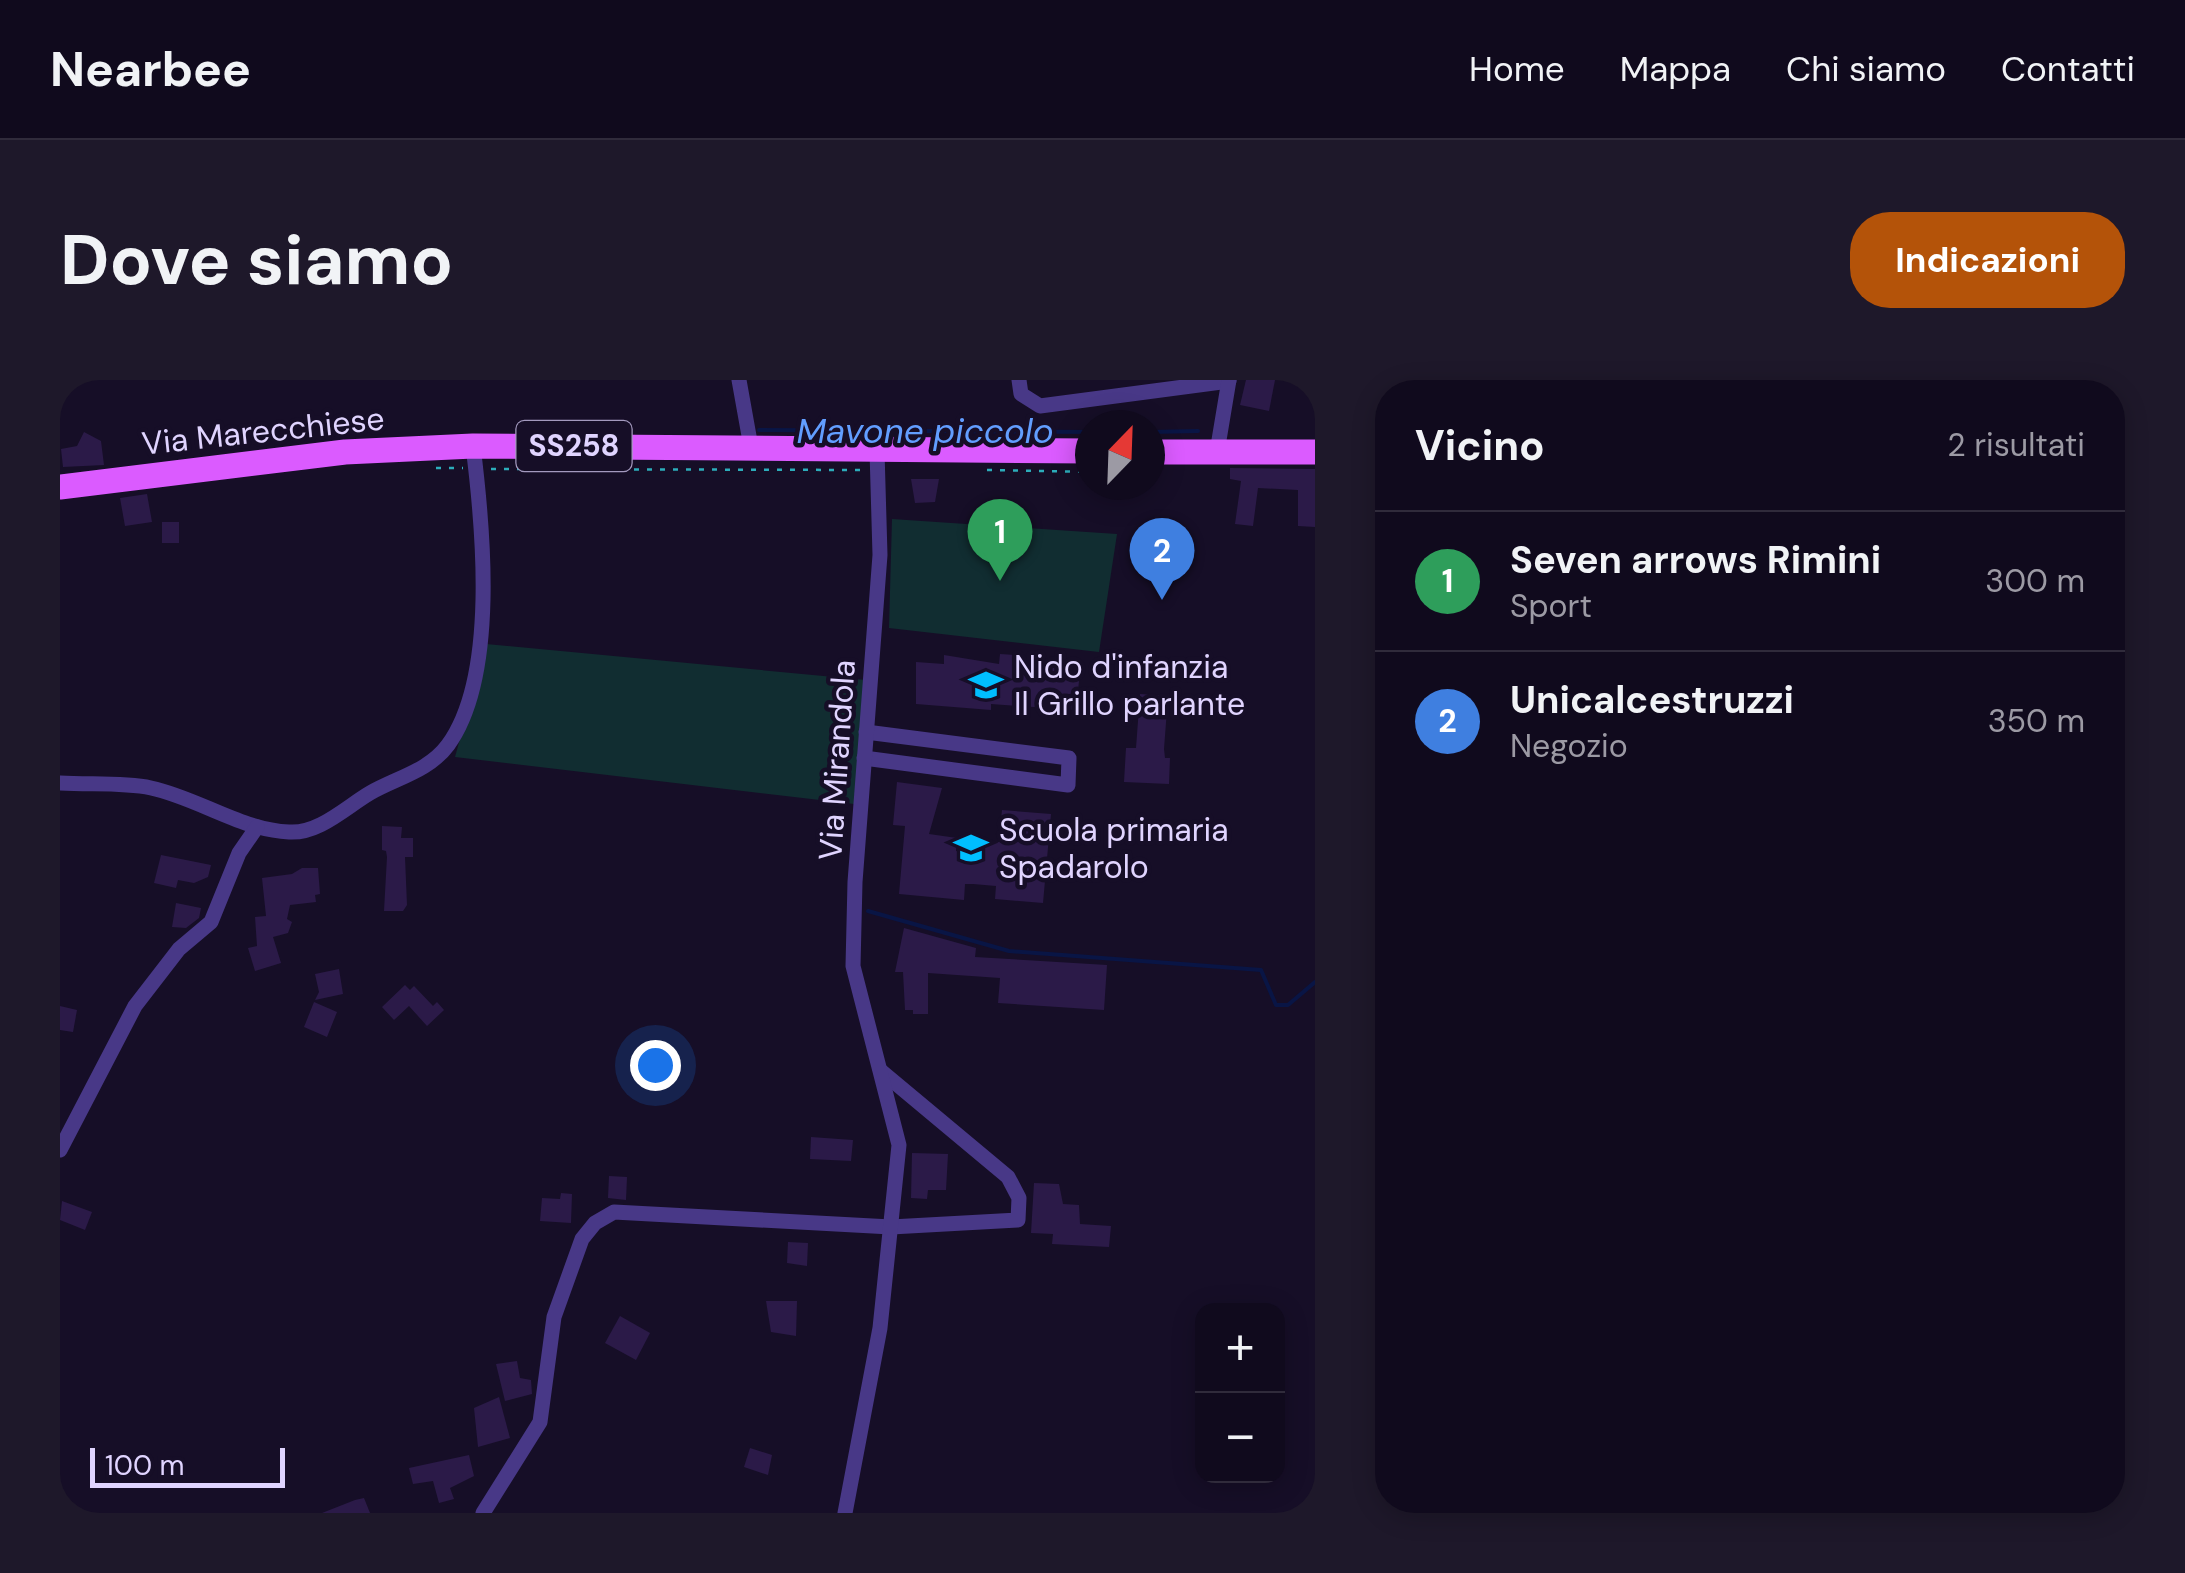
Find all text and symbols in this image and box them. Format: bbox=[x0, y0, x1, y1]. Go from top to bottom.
text: Nearbee bbox=[50, 38, 251, 101]
text: Home bbox=[1469, 46, 1565, 92]
text: Mappa bbox=[1620, 46, 1731, 92]
text: Chi siamo bbox=[1786, 46, 1946, 92]
text: Contatti bbox=[2001, 46, 2135, 92]
button: Indicazioni bbox=[1850, 212, 2125, 308]
text: Dove siamo bbox=[60, 215, 453, 306]
street label: Via Marecchiese bbox=[140, 397, 386, 465]
water label: Mavone piccolo bbox=[796, 408, 1054, 454]
north arrow bbox=[1075, 410, 1165, 500]
text: Vicino bbox=[1415, 418, 1545, 473]
road number: SS258 bbox=[516, 421, 632, 471]
text: 2 risultati bbox=[1947, 424, 2085, 466]
pin: 1 bbox=[968, 499, 1032, 581]
pin: 2 bbox=[1130, 518, 1194, 600]
text: Seven arrows Rimini bbox=[1510, 535, 1881, 585]
text: 1 bbox=[1442, 560, 1453, 602]
text: 300 m bbox=[1985, 560, 2085, 602]
text: Sport bbox=[1510, 585, 1592, 627]
place label: Nido d'infanzia Il Grillo parlante bbox=[1014, 646, 1245, 725]
street label: Via Mirandola bbox=[809, 658, 865, 862]
school or university icon: Nido d'infanzia Il Grillo parlante bbox=[967, 666, 1005, 704]
text: Unicalcestruzzi bbox=[1510, 675, 1794, 725]
text: 2 bbox=[1438, 700, 1457, 742]
text: 350 m bbox=[1988, 700, 2085, 742]
text: Negozio bbox=[1510, 725, 1628, 767]
place label: Scuola primaria Spadarolo bbox=[999, 809, 1229, 888]
school or university icon: Scuola primaria Spadarolo bbox=[952, 829, 990, 867]
your location bbox=[630, 1040, 681, 1091]
map controls bbox=[1195, 1303, 1285, 1483]
button: + bbox=[1195, 1303, 1285, 1393]
button: − bbox=[1195, 1393, 1285, 1483]
scale bar bbox=[90, 1443, 285, 1488]
text: 100 m bbox=[105, 1447, 184, 1484]

